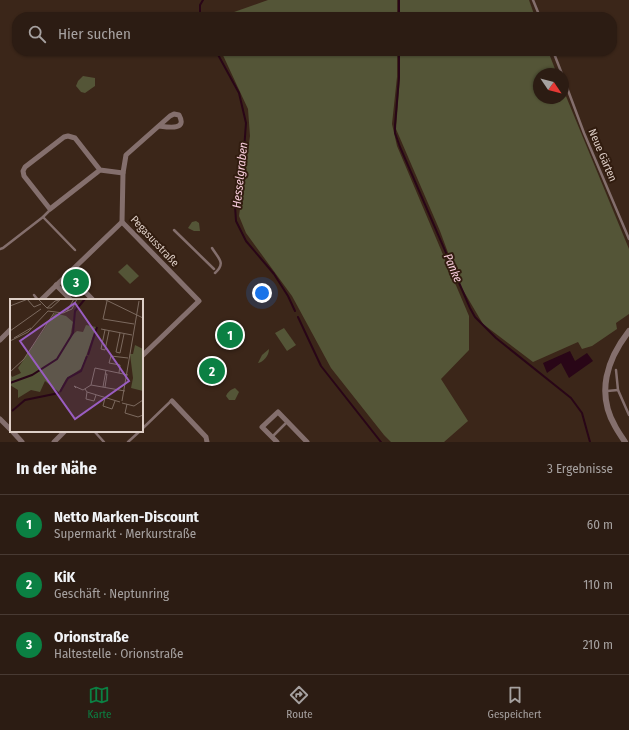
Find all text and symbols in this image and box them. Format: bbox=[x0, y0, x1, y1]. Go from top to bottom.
search box bbox=[12, 12, 617, 56]
icon: search bbox=[26, 23, 48, 45]
text: Hier suchen bbox=[58, 25, 131, 43]
north arrow bbox=[533, 68, 569, 104]
street label: Neue Gärten bbox=[586, 127, 619, 184]
water label: Hesselgraben bbox=[230, 141, 250, 209]
street label: Pegasusstraße bbox=[128, 213, 181, 269]
water label: Panke bbox=[441, 252, 465, 285]
pin: 3 bbox=[63, 267, 89, 297]
your location bbox=[252, 283, 272, 303]
inset map bbox=[10, 299, 143, 432]
pin: 1 bbox=[217, 320, 243, 350]
pin: 2 bbox=[199, 356, 225, 386]
text: In der Nähe bbox=[16, 458, 97, 479]
text: 3 Ergebnisse bbox=[547, 461, 613, 476]
text: Netto Marken-Discount bbox=[54, 508, 199, 526]
text: 1 bbox=[26, 517, 32, 532]
text: 60 m bbox=[587, 517, 613, 532]
text: Supermarkt · Merkurstraße bbox=[54, 526, 196, 541]
text: KiK bbox=[54, 568, 75, 586]
text: 2 bbox=[26, 577, 32, 592]
text: 110 m bbox=[583, 577, 613, 592]
text: Geschäft · Neptunring bbox=[54, 586, 169, 601]
text: Orionstraße bbox=[54, 628, 129, 646]
text: 3 bbox=[26, 637, 32, 652]
text: 210 m bbox=[583, 637, 613, 652]
text: Haltestelle · Orionstraße bbox=[54, 646, 184, 661]
tab: Karte bbox=[88, 684, 111, 721]
tab: Route bbox=[286, 684, 313, 721]
tab: Gespeichert bbox=[488, 684, 541, 721]

